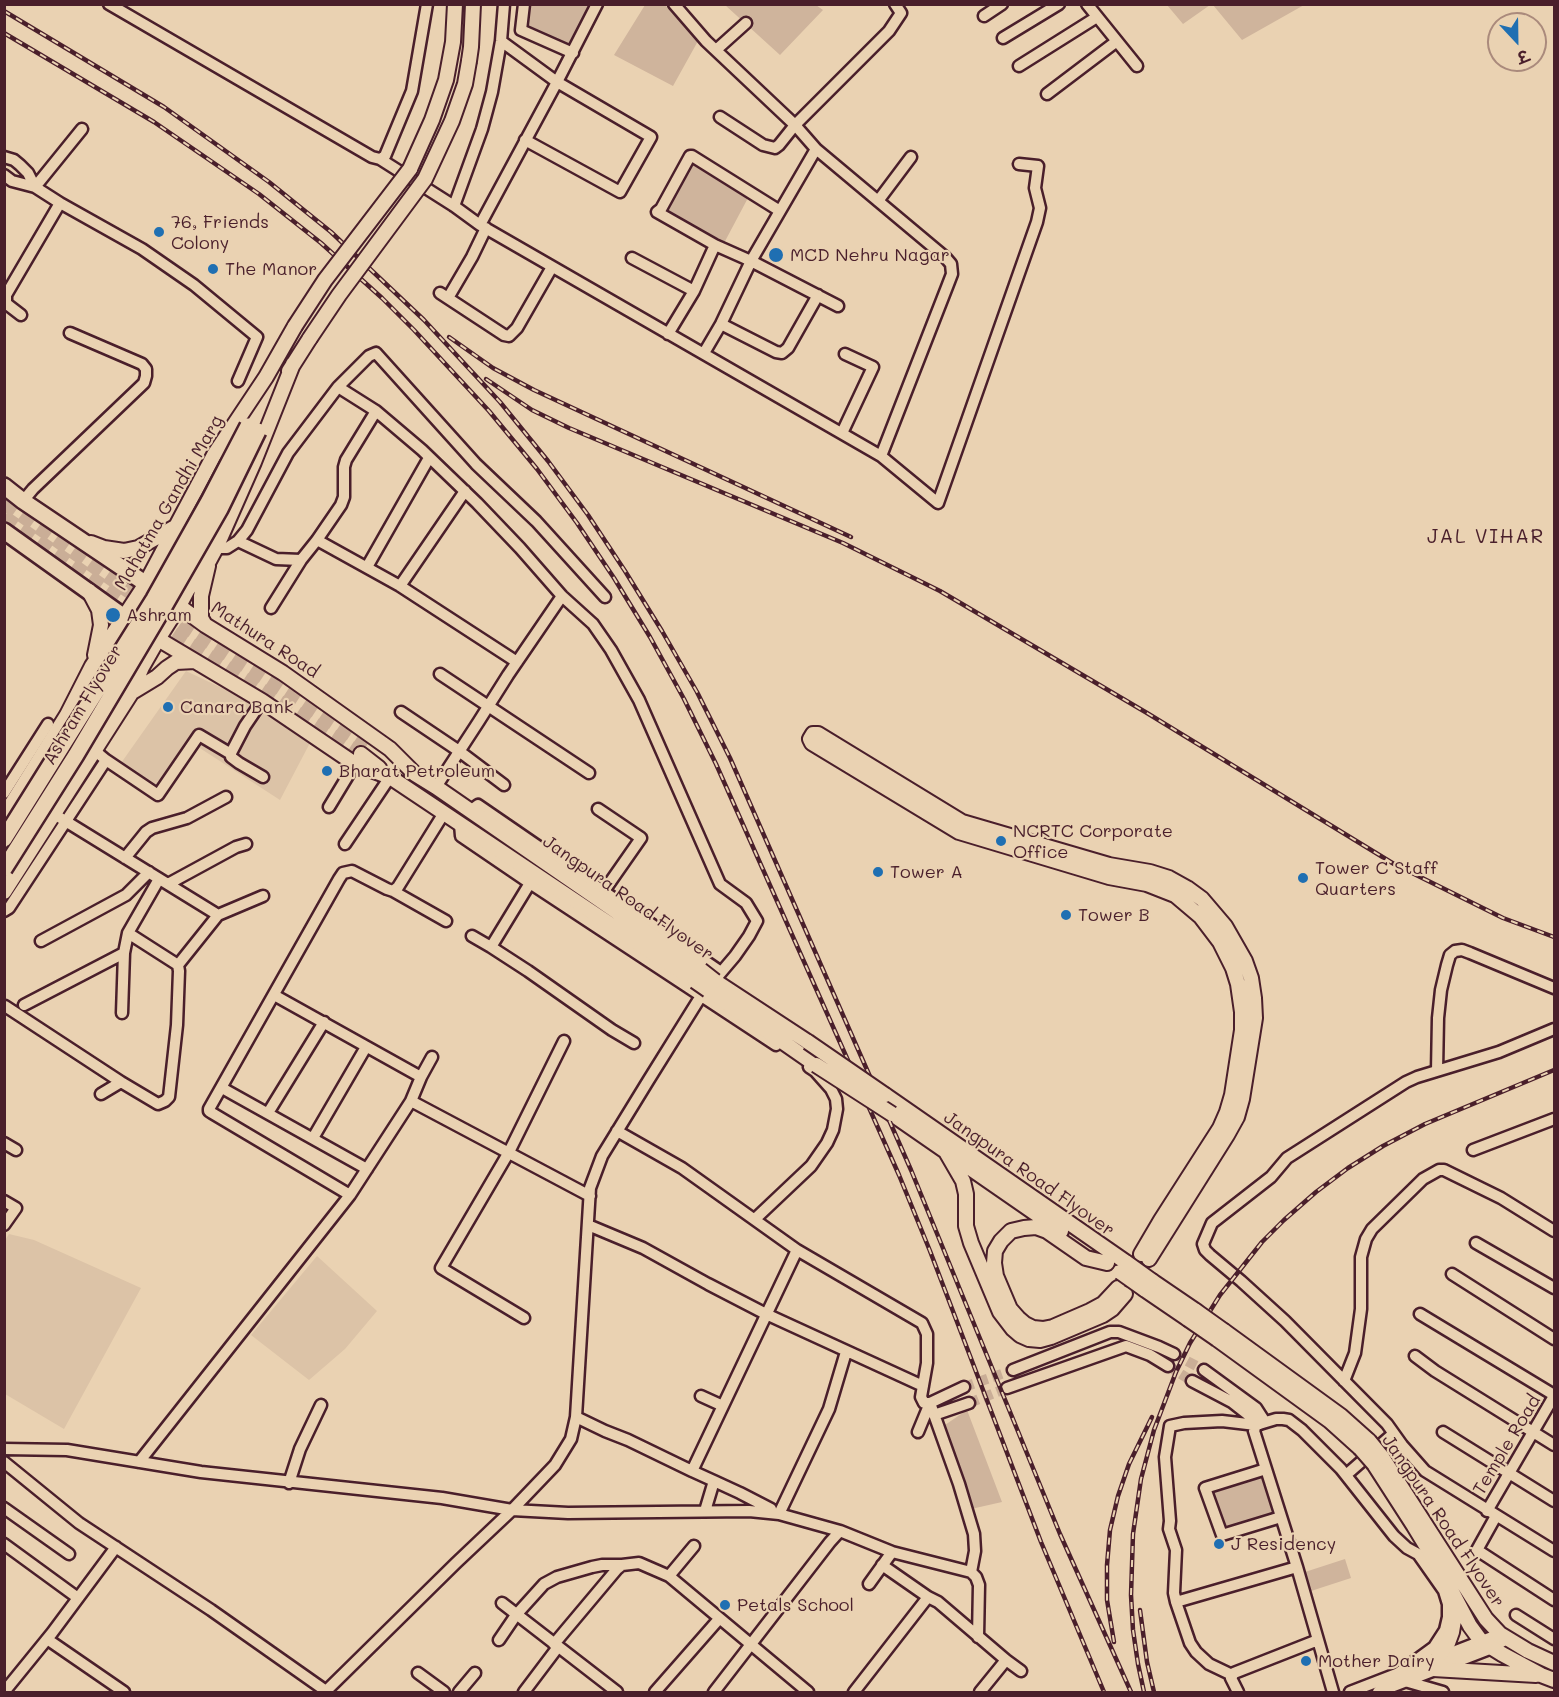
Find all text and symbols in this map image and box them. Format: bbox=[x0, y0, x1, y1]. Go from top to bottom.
north arrow bbox=[1487, 12, 1547, 72]
text: उ bbox=[1514, 46, 1532, 69]
place label: 76, Friends Colony bbox=[171, 211, 269, 254]
marker: 76, Friends Colony bbox=[152, 225, 166, 239]
place label: MCD Nehru Nagar bbox=[790, 244, 950, 266]
marker: MCD Nehru Nagar bbox=[767, 246, 785, 264]
place label: The Manor bbox=[225, 258, 317, 280]
marker: The Manor bbox=[206, 262, 220, 276]
street label: Mahatma Gandhi Marg bbox=[110, 412, 228, 594]
district label: JAL VIHAR bbox=[1427, 525, 1545, 549]
street label: Mathura Road bbox=[207, 597, 323, 683]
place label: Ashram bbox=[126, 604, 192, 626]
marker: Ashram bbox=[104, 606, 122, 624]
street label: Ashram Flyover bbox=[39, 641, 127, 769]
place label: Canara Bank bbox=[180, 696, 293, 718]
marker: Canara Bank bbox=[161, 700, 175, 714]
place label: Bharat Petroleum bbox=[339, 760, 495, 782]
marker: Bharat Petroleum bbox=[320, 764, 334, 778]
place label: NCRTC Corporate Office bbox=[1013, 820, 1173, 862]
street label: Jangpura Road Flyover bbox=[538, 831, 718, 965]
marker: NCRTC Corporate Office bbox=[994, 834, 1008, 848]
place label: Tower C Staff Quarters bbox=[1315, 857, 1437, 900]
place label: Tower A bbox=[890, 861, 963, 883]
marker: Tower A bbox=[871, 865, 885, 879]
marker: Tower C Staff Quarters bbox=[1296, 871, 1310, 885]
place label: Tower B bbox=[1078, 904, 1150, 926]
marker: Tower B bbox=[1059, 908, 1073, 922]
street label: Jangpura Road Flyover bbox=[939, 1107, 1119, 1241]
street label: Temple Road bbox=[1469, 1391, 1545, 1499]
street label: Jangpura Road Flyover bbox=[1377, 1431, 1509, 1611]
place label: J Residency bbox=[1231, 1533, 1336, 1555]
marker: J Residency bbox=[1212, 1537, 1226, 1551]
place label: Petals School bbox=[737, 1594, 854, 1616]
marker: Petals School bbox=[718, 1598, 732, 1612]
place label: Mother Dairy bbox=[1318, 1650, 1435, 1672]
marker: Mother Dairy bbox=[1299, 1654, 1313, 1668]

